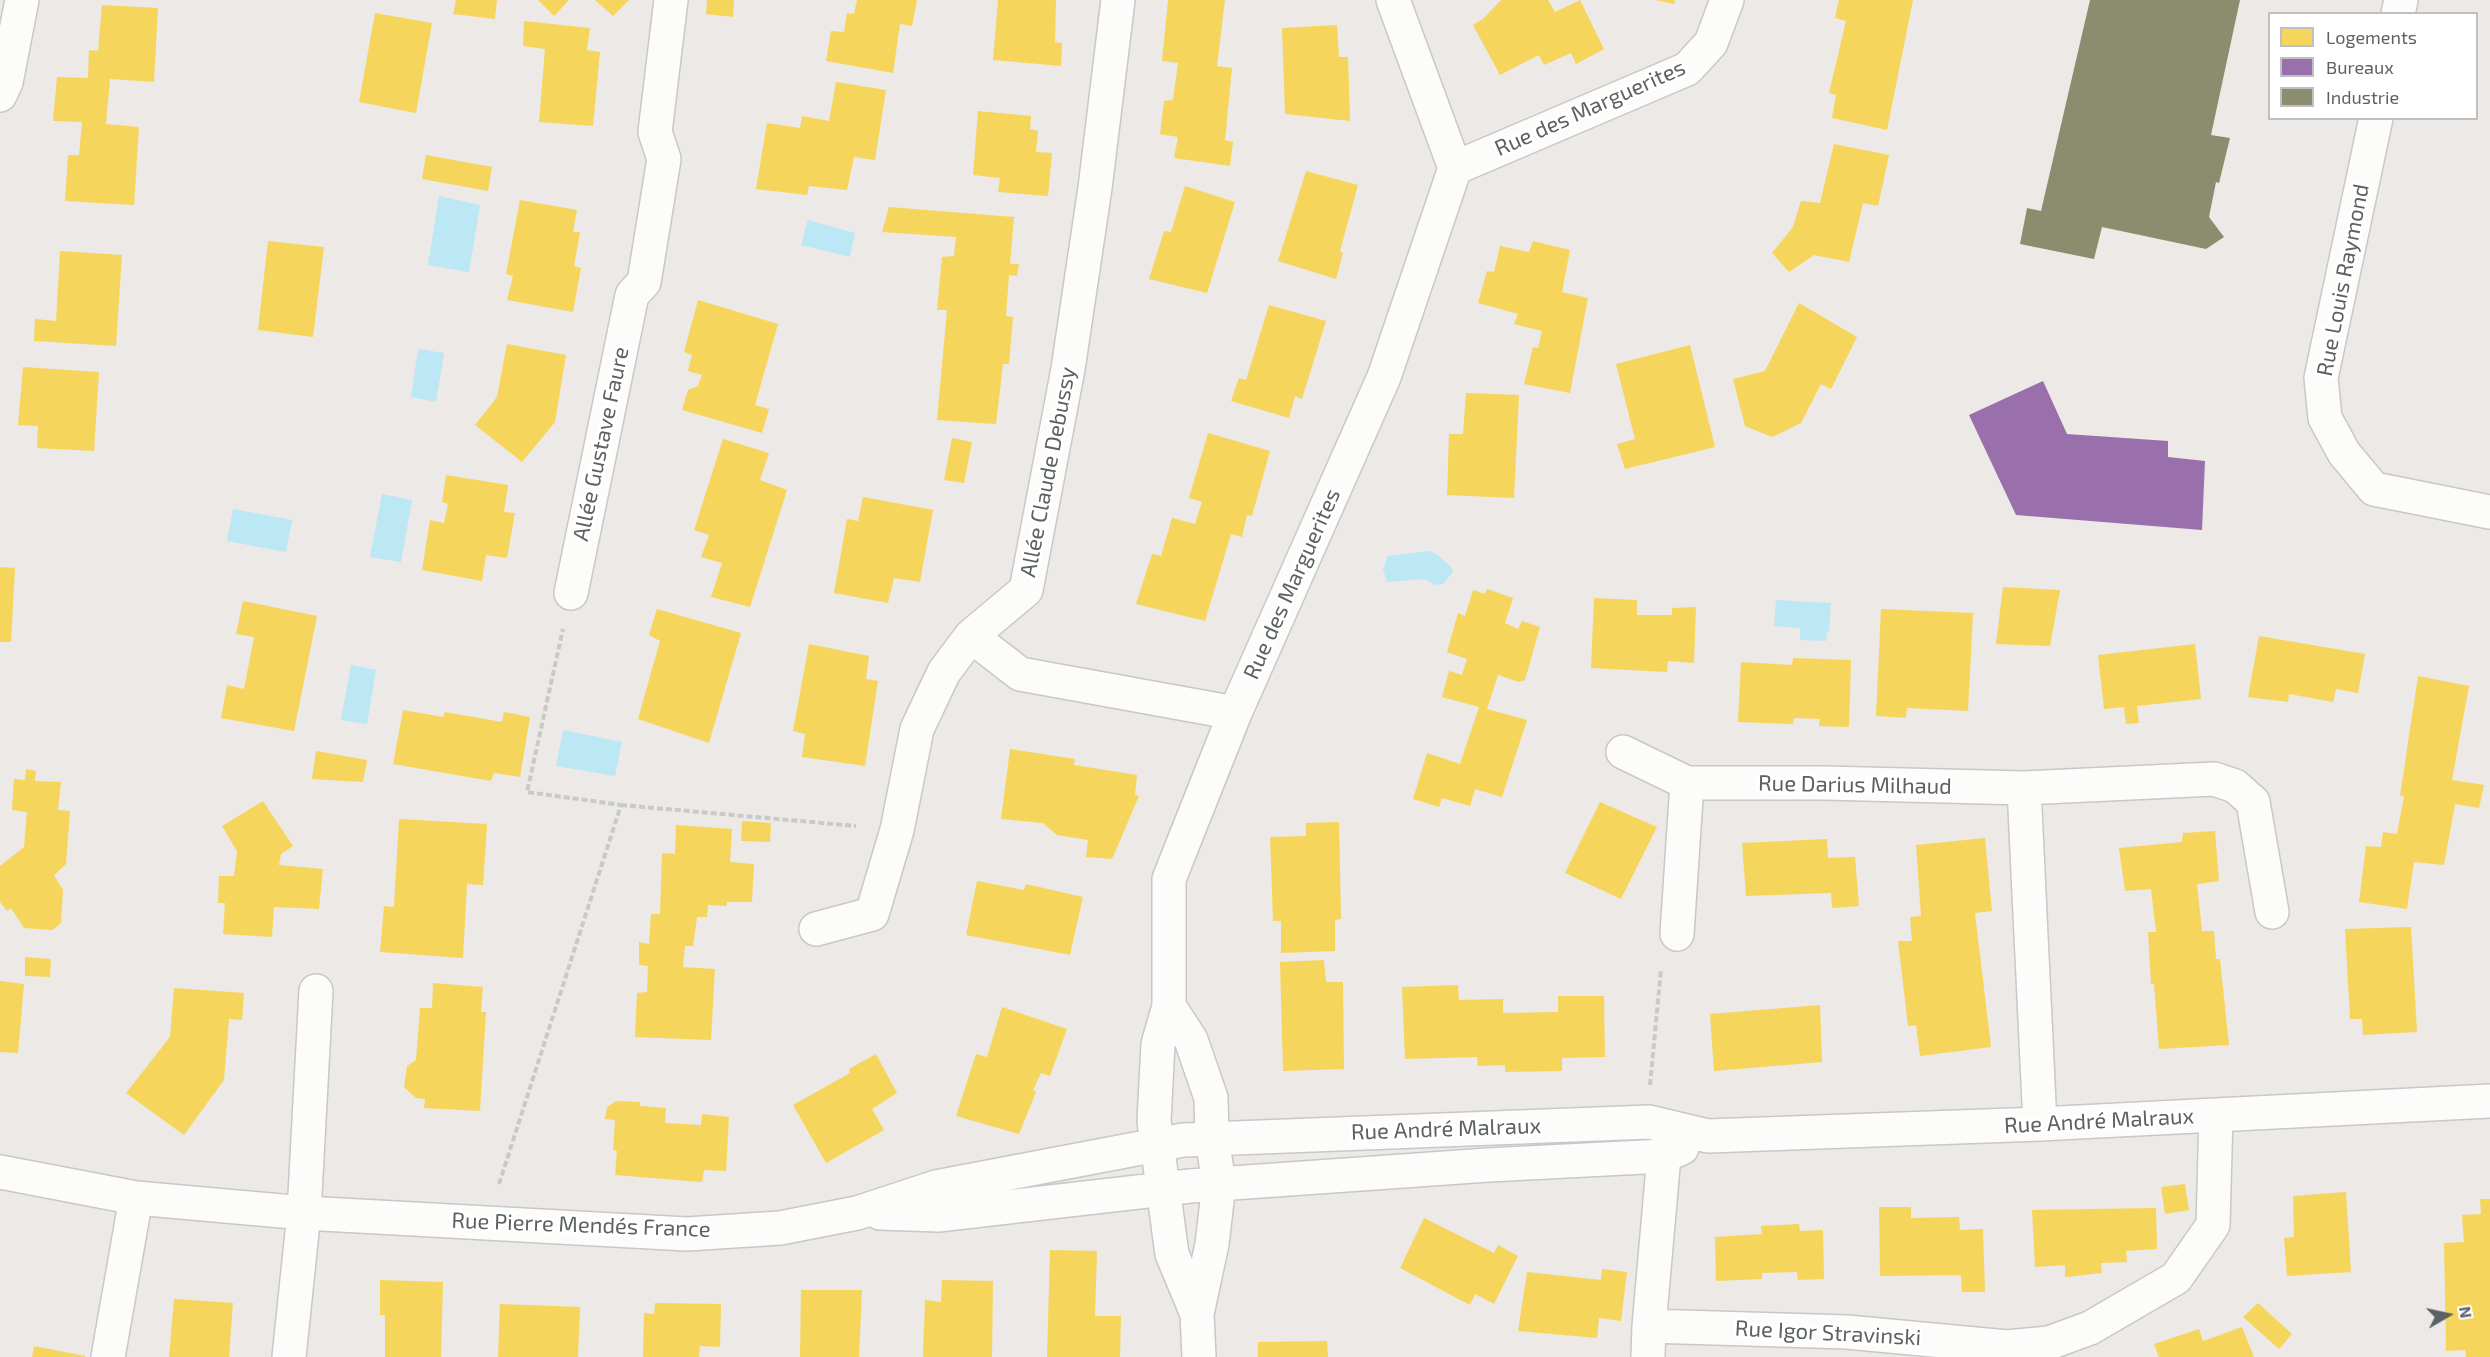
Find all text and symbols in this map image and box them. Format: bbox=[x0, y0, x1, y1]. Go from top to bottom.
legend bbox=[2268, 12, 2478, 120]
text: Logements bbox=[2326, 26, 2417, 48]
street label: Rue des Marguerites bbox=[1491, 54, 1689, 162]
text: Bureaux bbox=[2326, 56, 2394, 78]
text: Industrie bbox=[2326, 86, 2399, 108]
street label: Rue Louis Raymond bbox=[2311, 182, 2375, 378]
street label: Allée Gustave Faure bbox=[568, 344, 634, 544]
street label: Allée Claude Debussy bbox=[1015, 365, 1081, 579]
street label: Rue des Marguerites bbox=[1238, 485, 1346, 683]
street label: Rue Darius Milhaud bbox=[1758, 770, 1952, 800]
street label: Rue André Malraux bbox=[2003, 1103, 2195, 1139]
street label: Rue André Malraux bbox=[1351, 1112, 1541, 1146]
street label: Rue Pierre Mendés France bbox=[451, 1207, 711, 1243]
north arrow bbox=[2418, 1285, 2478, 1345]
text: N bbox=[2456, 1305, 2477, 1319]
street label: Rue Igor Stravinski bbox=[1734, 1315, 1922, 1351]

